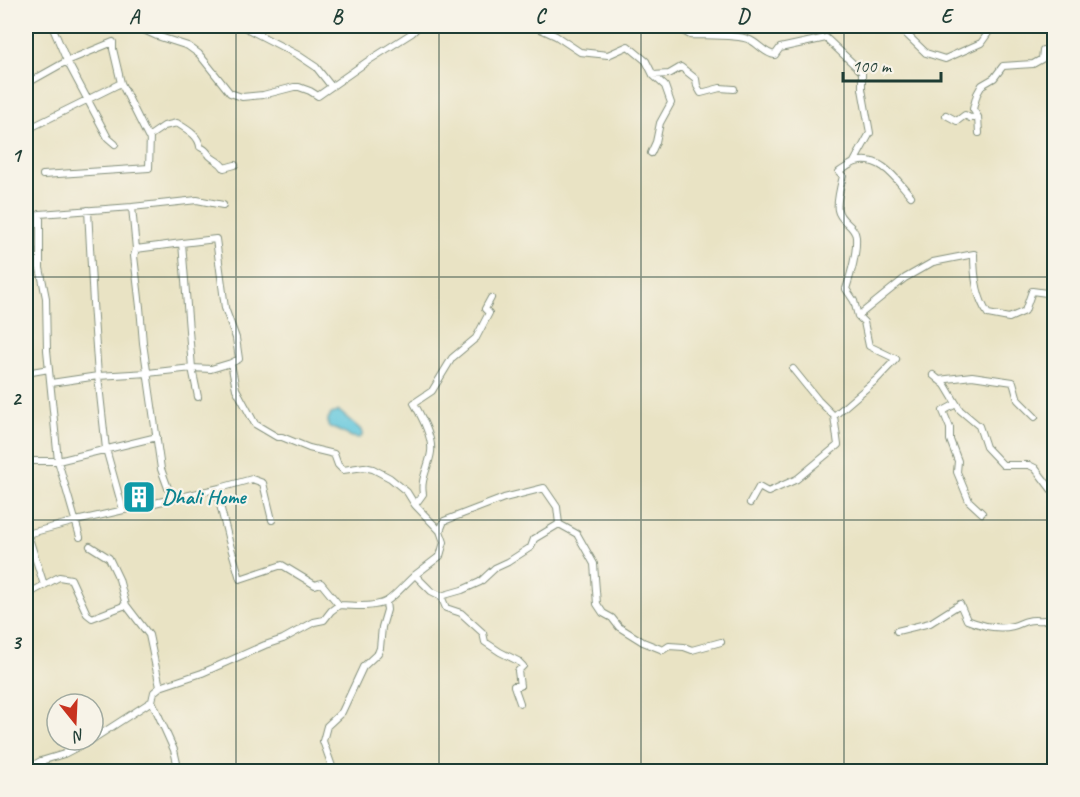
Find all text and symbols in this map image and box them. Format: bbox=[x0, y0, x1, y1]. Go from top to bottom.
text: A bbox=[129, 4, 141, 29]
text: B bbox=[332, 4, 344, 29]
text: C bbox=[535, 4, 547, 29]
text: D bbox=[737, 4, 751, 29]
text: E bbox=[941, 4, 955, 29]
scale bar bbox=[843, 45, 940, 83]
text: 100 m bbox=[852, 55, 893, 77]
text: 1 bbox=[12, 143, 23, 168]
text: 2 bbox=[12, 386, 23, 411]
building icon: Dhali Home bbox=[121, 479, 157, 515]
place label: Dhali Home bbox=[162, 484, 247, 510]
text: 3 bbox=[12, 630, 23, 655]
north arrow bbox=[45, 692, 105, 752]
text: N bbox=[69, 724, 87, 747]

